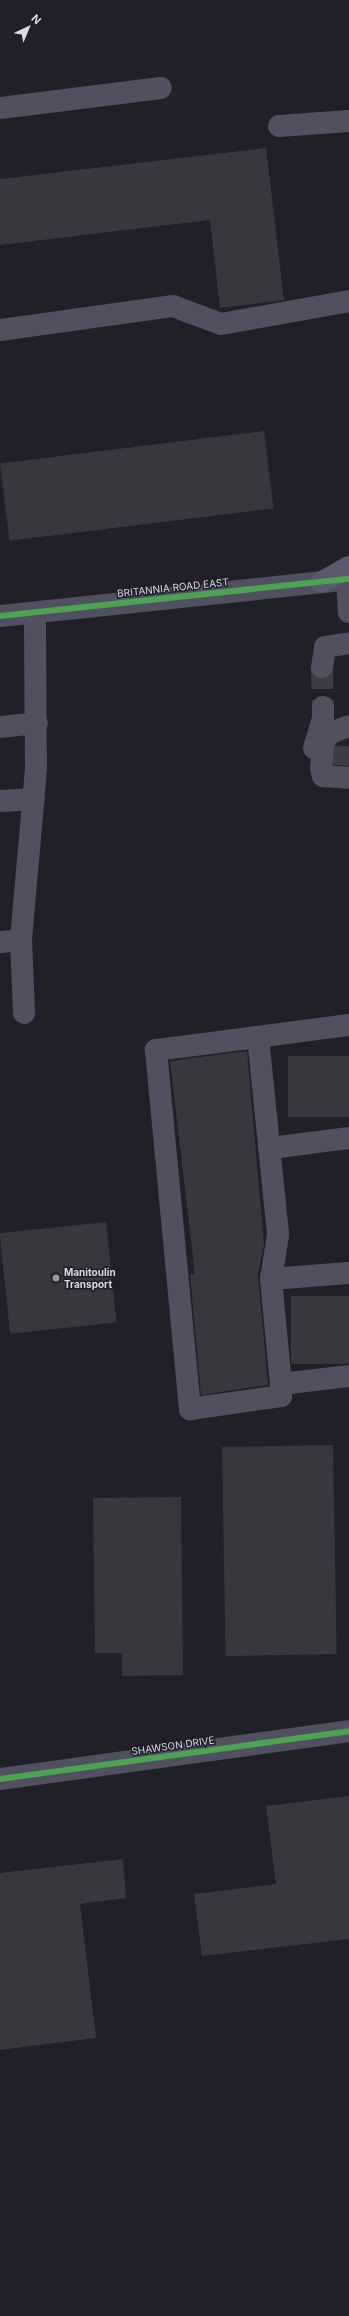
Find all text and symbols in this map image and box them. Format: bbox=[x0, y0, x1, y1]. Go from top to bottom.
north arrow bbox=[8, 8, 48, 48]
text: N bbox=[28, 11, 44, 27]
street label: BRITANNIA ROAD EAST bbox=[117, 576, 229, 600]
place label: Manitoulin Transport bbox=[64, 1266, 116, 1290]
marker: Manitoulin Transport bbox=[51, 1273, 61, 1283]
street label: SHAWSON DRIVE bbox=[131, 1734, 215, 1758]

